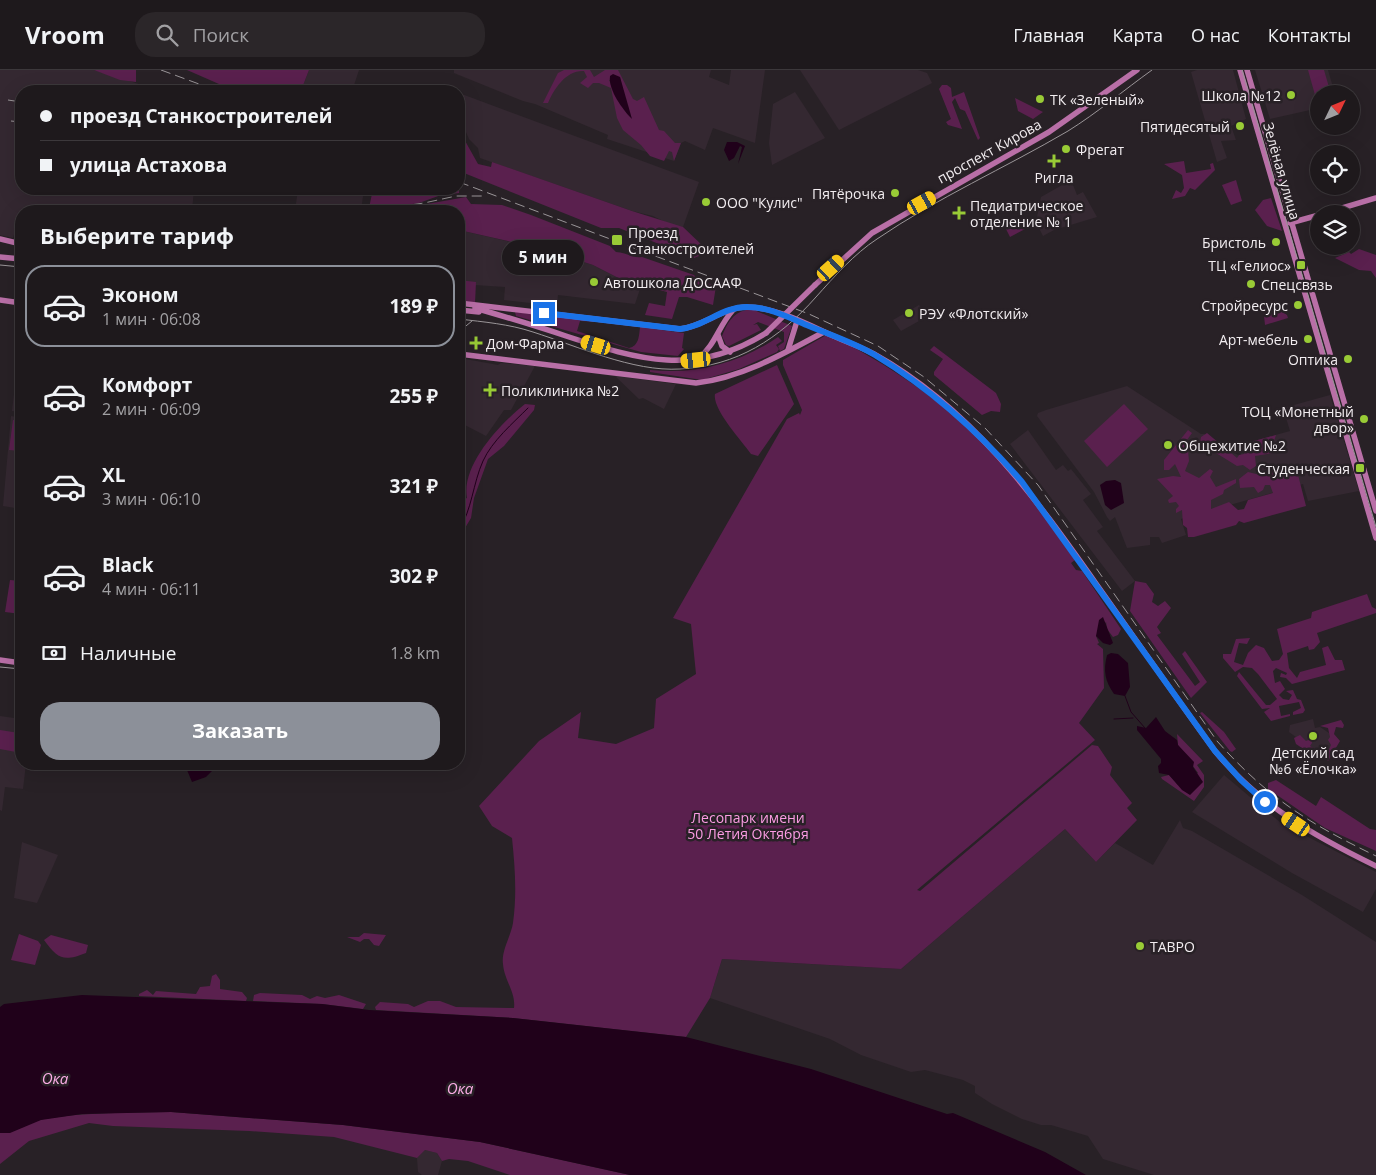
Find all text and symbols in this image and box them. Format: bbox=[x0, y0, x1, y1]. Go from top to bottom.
search box bbox=[135, 12, 485, 57]
text: Vroom bbox=[25, 18, 105, 51]
icon: search bbox=[153, 21, 181, 49]
text: Поиск bbox=[193, 22, 249, 48]
text: Главная bbox=[1013, 23, 1085, 47]
text: Карта bbox=[1113, 23, 1163, 47]
text: О нас bbox=[1191, 23, 1240, 47]
text: Контакты bbox=[1268, 23, 1351, 47]
north arrow bbox=[1310, 85, 1360, 135]
map controls bbox=[1310, 85, 1360, 255]
place label: Школа №12 bbox=[1201, 86, 1281, 105]
marker: Школа №12 bbox=[1285, 89, 1297, 101]
place label: ТК «Зеленый» bbox=[1050, 90, 1144, 109]
marker: ТК «Зеленый» bbox=[1034, 93, 1046, 105]
text: проезд Станкостроителей bbox=[70, 103, 332, 129]
street label: проспект Кирова bbox=[933, 114, 1045, 188]
place label: Пятидесятый bbox=[1140, 117, 1230, 136]
marker: Пятидесятый bbox=[1234, 120, 1246, 132]
street label: Зелёная улица bbox=[1259, 120, 1305, 222]
place label: Фрегат bbox=[1076, 140, 1124, 159]
marker: Фрегат bbox=[1060, 143, 1072, 155]
button: locate bbox=[1310, 145, 1360, 195]
text: улица Астахова bbox=[70, 152, 227, 178]
marker: Ригла bbox=[1048, 155, 1060, 167]
place label: Ригла bbox=[1034, 168, 1074, 187]
place label: Пятёрочка bbox=[812, 184, 885, 203]
marker: Пятёрочка bbox=[889, 187, 901, 199]
car bbox=[905, 189, 938, 217]
place label: ООО "Кулис" bbox=[716, 193, 803, 212]
marker: ООО "Кулис" bbox=[700, 196, 712, 208]
place label: Педиатрическое отделение № 1 bbox=[970, 196, 1084, 231]
button: layers bbox=[1310, 205, 1360, 255]
marker: Педиатрическое отделение № 1 bbox=[952, 206, 966, 220]
text: Выберите тариф bbox=[40, 220, 234, 250]
place label: Проезд Станкостроителей bbox=[628, 223, 754, 258]
marker: Проезд Станкостроителей bbox=[610, 233, 624, 247]
place label: Бристоль bbox=[1202, 233, 1266, 252]
marker: Бристоль bbox=[1270, 236, 1282, 248]
callout: 5 мин bbox=[503, 240, 585, 276]
text: 5 мин bbox=[519, 246, 567, 268]
car bbox=[814, 252, 847, 284]
place label: ТЦ «Гелиос» bbox=[1208, 256, 1291, 275]
marker: ТЦ «Гелиос» bbox=[1295, 259, 1307, 271]
place label: Автошкола ДОСААФ bbox=[604, 273, 742, 292]
place label: Спецсвязь bbox=[1261, 275, 1333, 294]
marker: Автошкола ДОСААФ bbox=[588, 276, 600, 288]
marker: Спецсвязь bbox=[1245, 278, 1257, 290]
text: Эконом bbox=[102, 282, 179, 308]
icon: car bbox=[42, 284, 87, 329]
text: 189 ₽ bbox=[389, 293, 438, 319]
place label: Стройресурс bbox=[1201, 296, 1288, 315]
marker: Стройресурс bbox=[1292, 299, 1304, 311]
route end bbox=[533, 302, 555, 324]
place label: РЭУ «Флотский» bbox=[919, 304, 1028, 323]
marker: РЭУ «Флотский» bbox=[903, 307, 915, 319]
text: 1 мин · 06:08 bbox=[102, 308, 201, 330]
place label: Арт-мебель bbox=[1219, 330, 1298, 349]
car bbox=[579, 333, 612, 357]
marker: Арт-мебель bbox=[1302, 333, 1314, 345]
place label: Дом-Фарма bbox=[486, 334, 564, 353]
marker: Дом-Фарма bbox=[470, 337, 482, 349]
place label: Оптика bbox=[1288, 350, 1338, 369]
car bbox=[680, 351, 711, 369]
marker: Оптика bbox=[1342, 353, 1354, 365]
text: Комфорт bbox=[102, 372, 192, 398]
icon: car bbox=[42, 374, 87, 419]
place label: Поликлиника №2 bbox=[501, 381, 619, 400]
text: 255 ₽ bbox=[389, 383, 438, 409]
marker: Поликлиника №2 bbox=[483, 383, 497, 397]
text: 2 мин · 06:09 bbox=[102, 398, 201, 420]
place label: ТОЦ «Монетный двор» bbox=[1242, 402, 1354, 437]
marker: ТОЦ «Монетный двор» bbox=[1358, 413, 1370, 425]
place label: Общежитие №2 bbox=[1178, 436, 1286, 455]
marker: Общежитие №2 bbox=[1162, 439, 1174, 451]
place label: Студенческая bbox=[1257, 459, 1350, 478]
text: XL bbox=[102, 462, 125, 488]
marker: Студенческая bbox=[1354, 462, 1366, 474]
icon: car bbox=[42, 464, 87, 509]
text: 321 ₽ bbox=[389, 473, 438, 499]
text: 3 мин · 06:10 bbox=[102, 488, 201, 510]
text: Black bbox=[102, 552, 154, 578]
icon: car bbox=[42, 554, 87, 599]
text: 302 ₽ bbox=[389, 563, 438, 589]
text: 4 мин · 06:11 bbox=[102, 578, 201, 600]
icon: cash bbox=[40, 639, 68, 667]
text: Наличные bbox=[80, 640, 176, 666]
text: 1.8 km bbox=[390, 642, 440, 664]
button: Заказать bbox=[40, 702, 440, 760]
marker: Детский сад №6 «Ёлочка» bbox=[1307, 730, 1319, 742]
place label: Детский сад №6 «Ёлочка» bbox=[1269, 743, 1357, 778]
route start bbox=[1254, 791, 1276, 813]
park label: Лесопарк имени 50 Летия Октября bbox=[687, 808, 809, 843]
car bbox=[1279, 809, 1312, 839]
place label: ТАВРО bbox=[1150, 937, 1195, 956]
marker: ТАВРО bbox=[1134, 940, 1146, 952]
water label: Ока bbox=[42, 1068, 69, 1088]
water label: Ока bbox=[447, 1078, 474, 1098]

